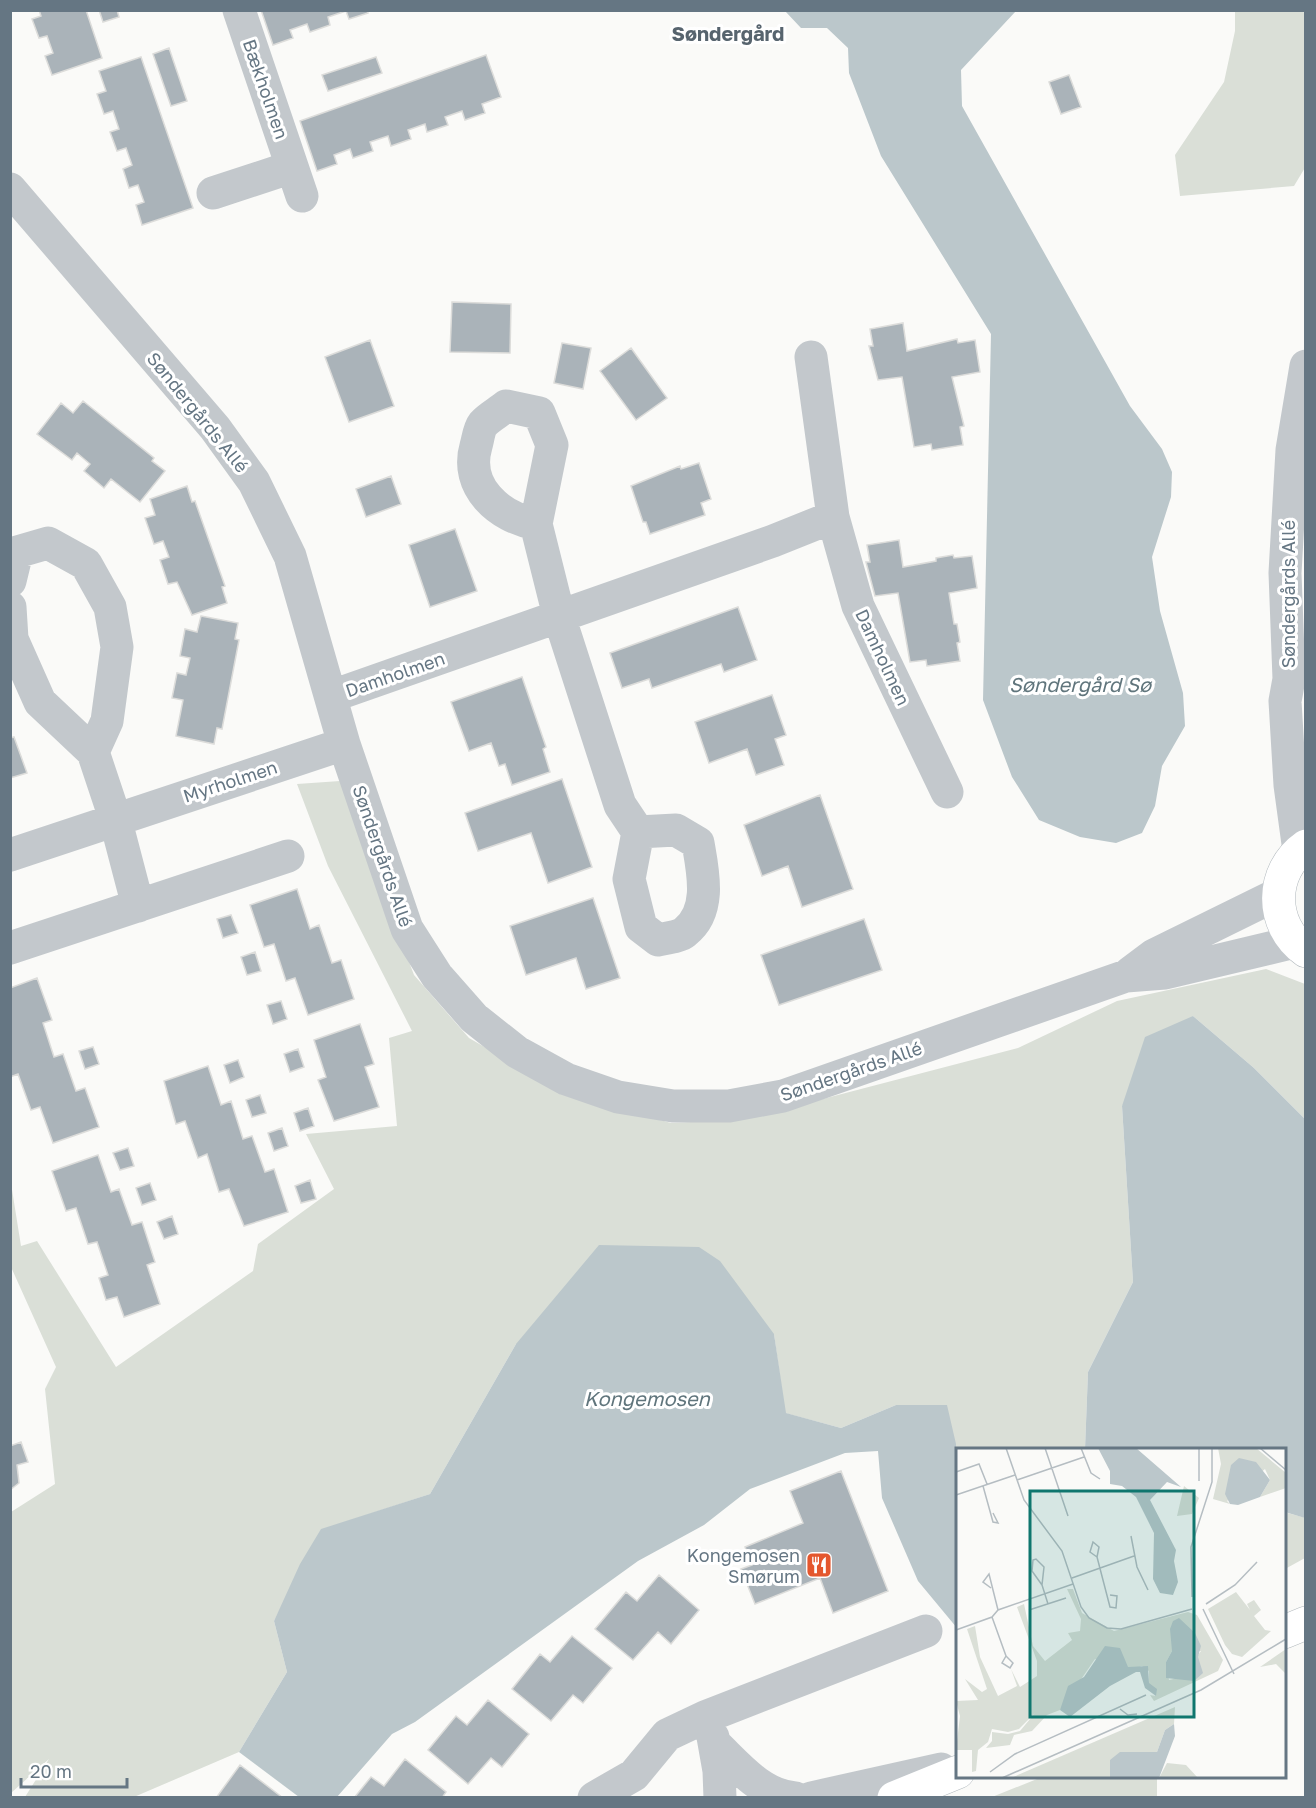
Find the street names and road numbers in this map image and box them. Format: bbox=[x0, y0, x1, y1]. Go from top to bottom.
street label: Bækholmen bbox=[239, 36, 293, 142]
street label: Søndergårds Allé bbox=[143, 347, 253, 477]
street label: Søndergårds Allé bbox=[1277, 520, 1299, 668]
street label: Damholmen bbox=[851, 605, 915, 709]
street label: Damholmen bbox=[342, 647, 448, 701]
street label: Myrholmen bbox=[180, 755, 280, 807]
street label: Søndergårds Allé bbox=[348, 782, 418, 930]
street label: Søndergårds Allé bbox=[777, 1036, 925, 1106]

